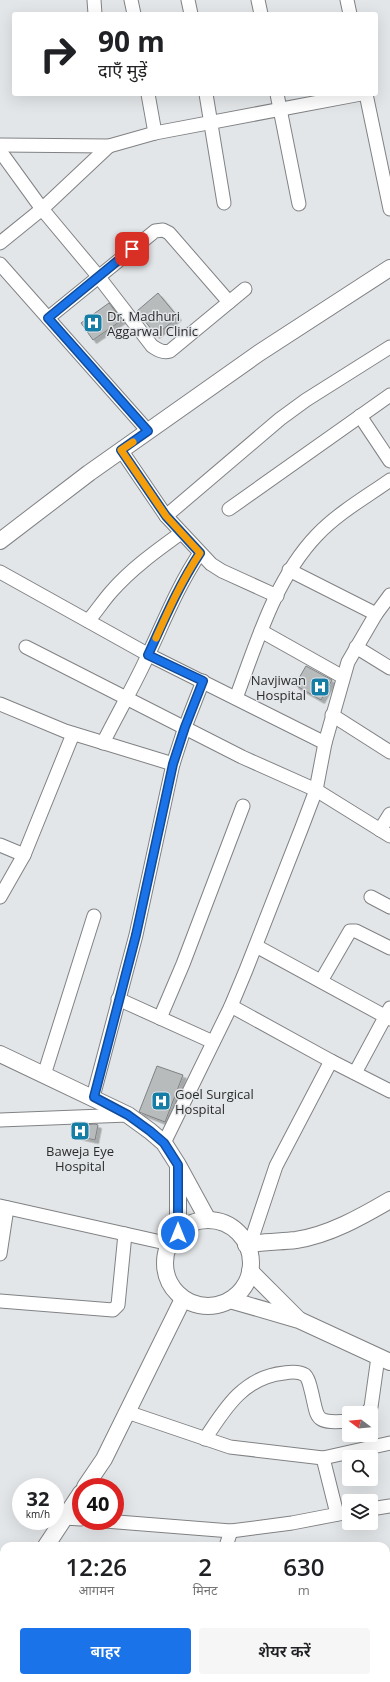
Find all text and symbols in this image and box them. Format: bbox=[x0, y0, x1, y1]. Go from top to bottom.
text: 90 m bbox=[98, 22, 165, 60]
icon: right bbox=[32, 28, 84, 80]
text: दाएँ मुड़ें bbox=[98, 58, 147, 82]
pin bbox=[115, 232, 149, 266]
icon: arrive bbox=[121, 238, 143, 260]
place label: Dr. Madhuri Aggarwal Clinic bbox=[107, 307, 198, 340]
hospital icon: Dr. Madhuri Aggarwal Clinic bbox=[82, 312, 104, 334]
place label: Navjiwan Hospital bbox=[251, 671, 306, 704]
hospital icon: Navjiwan Hospital bbox=[309, 676, 331, 698]
place label: Goel Surgical Hospital bbox=[175, 1085, 254, 1118]
hospital icon: Goel Surgical Hospital bbox=[150, 1090, 172, 1112]
hospital icon: Baweja Eye Hospital bbox=[69, 1120, 91, 1142]
place label: Baweja Eye Hospital bbox=[46, 1142, 114, 1175]
position arrow bbox=[157, 1212, 199, 1254]
north arrow bbox=[342, 1406, 378, 1442]
map controls bbox=[342, 1406, 378, 1530]
button: search bbox=[342, 1450, 378, 1486]
speed limit sign: 40 bbox=[72, 1478, 124, 1530]
text: 32 bbox=[27, 1485, 49, 1512]
button: layers bbox=[342, 1494, 378, 1530]
text: km/h bbox=[26, 1507, 50, 1521]
text: 12:26 bbox=[66, 1550, 127, 1583]
text: 2 bbox=[198, 1550, 212, 1583]
text: 630 bbox=[283, 1550, 324, 1583]
text: आगमन bbox=[79, 1581, 114, 1599]
text: मिनट bbox=[193, 1581, 218, 1599]
text: m bbox=[298, 1581, 310, 1599]
button: बाहर bbox=[20, 1628, 191, 1674]
button: शेयर करें bbox=[199, 1628, 370, 1674]

